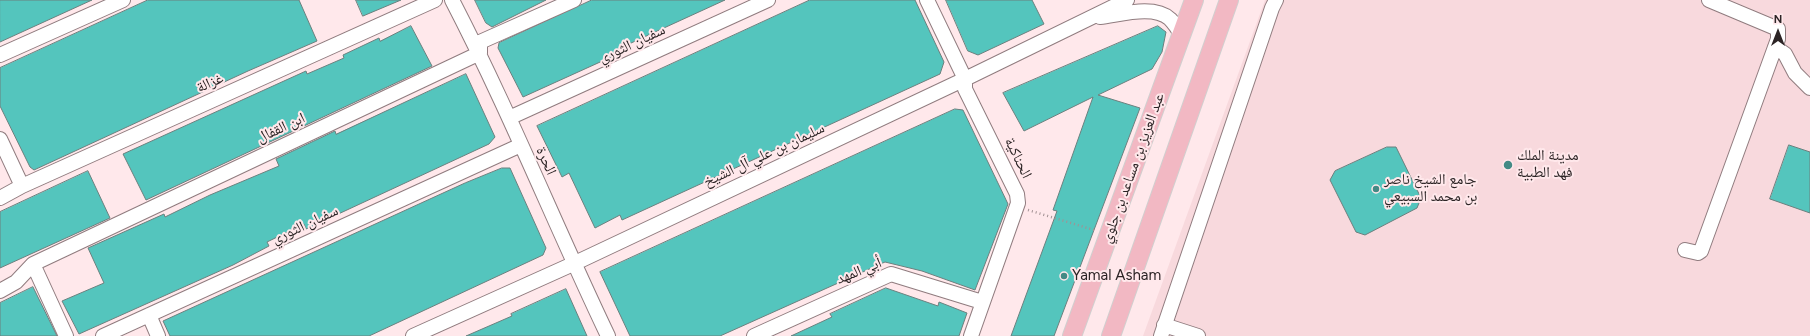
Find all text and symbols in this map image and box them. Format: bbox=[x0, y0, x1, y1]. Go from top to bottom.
north arrow bbox=[1758, 12, 1798, 52]
text: N bbox=[1774, 13, 1782, 26]
street label: سفيان الثوري bbox=[596, 21, 668, 67]
street label: غزالة bbox=[194, 69, 226, 97]
street label: عبد العزيز بن مساعد بن جلوي bbox=[1097, 91, 1169, 245]
street label: ابن القفال bbox=[254, 109, 308, 147]
street label: سليمان بن علي آل الشيخ bbox=[701, 119, 827, 191]
street label: الحناكية bbox=[1000, 135, 1036, 181]
street label: الحرة bbox=[532, 144, 560, 178]
place label: مدينة الملك فهد الطبية bbox=[1517, 147, 1579, 182]
marker: مدينة الملك فهد الطبية bbox=[1502, 159, 1514, 171]
place label: جامع الشيخ ناصر بن محمد السبيعي bbox=[1384, 171, 1477, 206]
marker: جامع الشيخ ناصر بن محمد السبيعي bbox=[1371, 184, 1381, 194]
street label: سفيان الثوري bbox=[269, 202, 341, 248]
street label: أبي المهد bbox=[834, 254, 884, 288]
place label: Yamal Asham bbox=[1072, 267, 1161, 285]
marker: Yamal Asham bbox=[1059, 271, 1069, 281]

